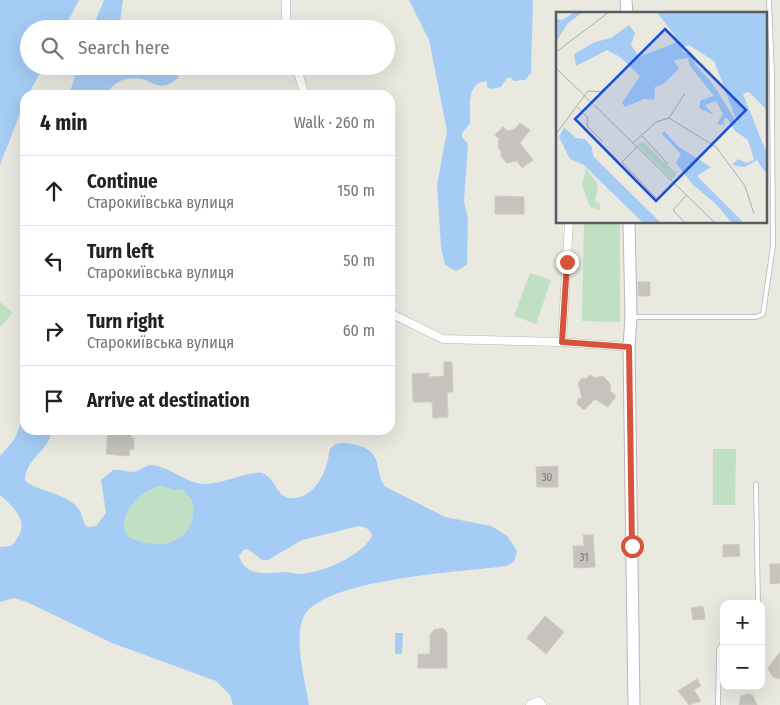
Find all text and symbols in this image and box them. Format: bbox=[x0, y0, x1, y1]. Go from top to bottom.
inset map bbox=[556, 12, 768, 224]
search box bbox=[20, 20, 395, 75]
icon: search bbox=[38, 34, 66, 62]
text: Search here bbox=[78, 36, 170, 59]
text: 4 min bbox=[40, 110, 88, 136]
text: Walk · 260 m bbox=[294, 113, 375, 132]
text: Continue bbox=[87, 170, 158, 193]
icon: ahead bbox=[40, 177, 68, 205]
text: 150 m bbox=[337, 181, 375, 200]
text: Старокиївська вулиця bbox=[87, 193, 234, 212]
text: Turn left bbox=[87, 240, 154, 263]
icon: left bbox=[40, 247, 68, 275]
text: 50 m bbox=[343, 251, 375, 270]
route end bbox=[556, 251, 579, 274]
text: Старокиївська вулиця bbox=[87, 263, 234, 282]
text: Turn right bbox=[87, 310, 164, 333]
icon: right bbox=[40, 317, 68, 345]
text: 60 m bbox=[343, 321, 375, 340]
text: Старокиївська вулиця bbox=[87, 333, 234, 352]
icon: arrive bbox=[40, 387, 68, 415]
text: Arrive at destination bbox=[87, 389, 250, 412]
house number: 30 bbox=[542, 471, 553, 484]
route start bbox=[621, 535, 644, 558]
house number: 31 bbox=[580, 551, 589, 564]
map controls bbox=[720, 600, 765, 690]
button: + bbox=[720, 600, 765, 645]
button: − bbox=[720, 645, 765, 690]

